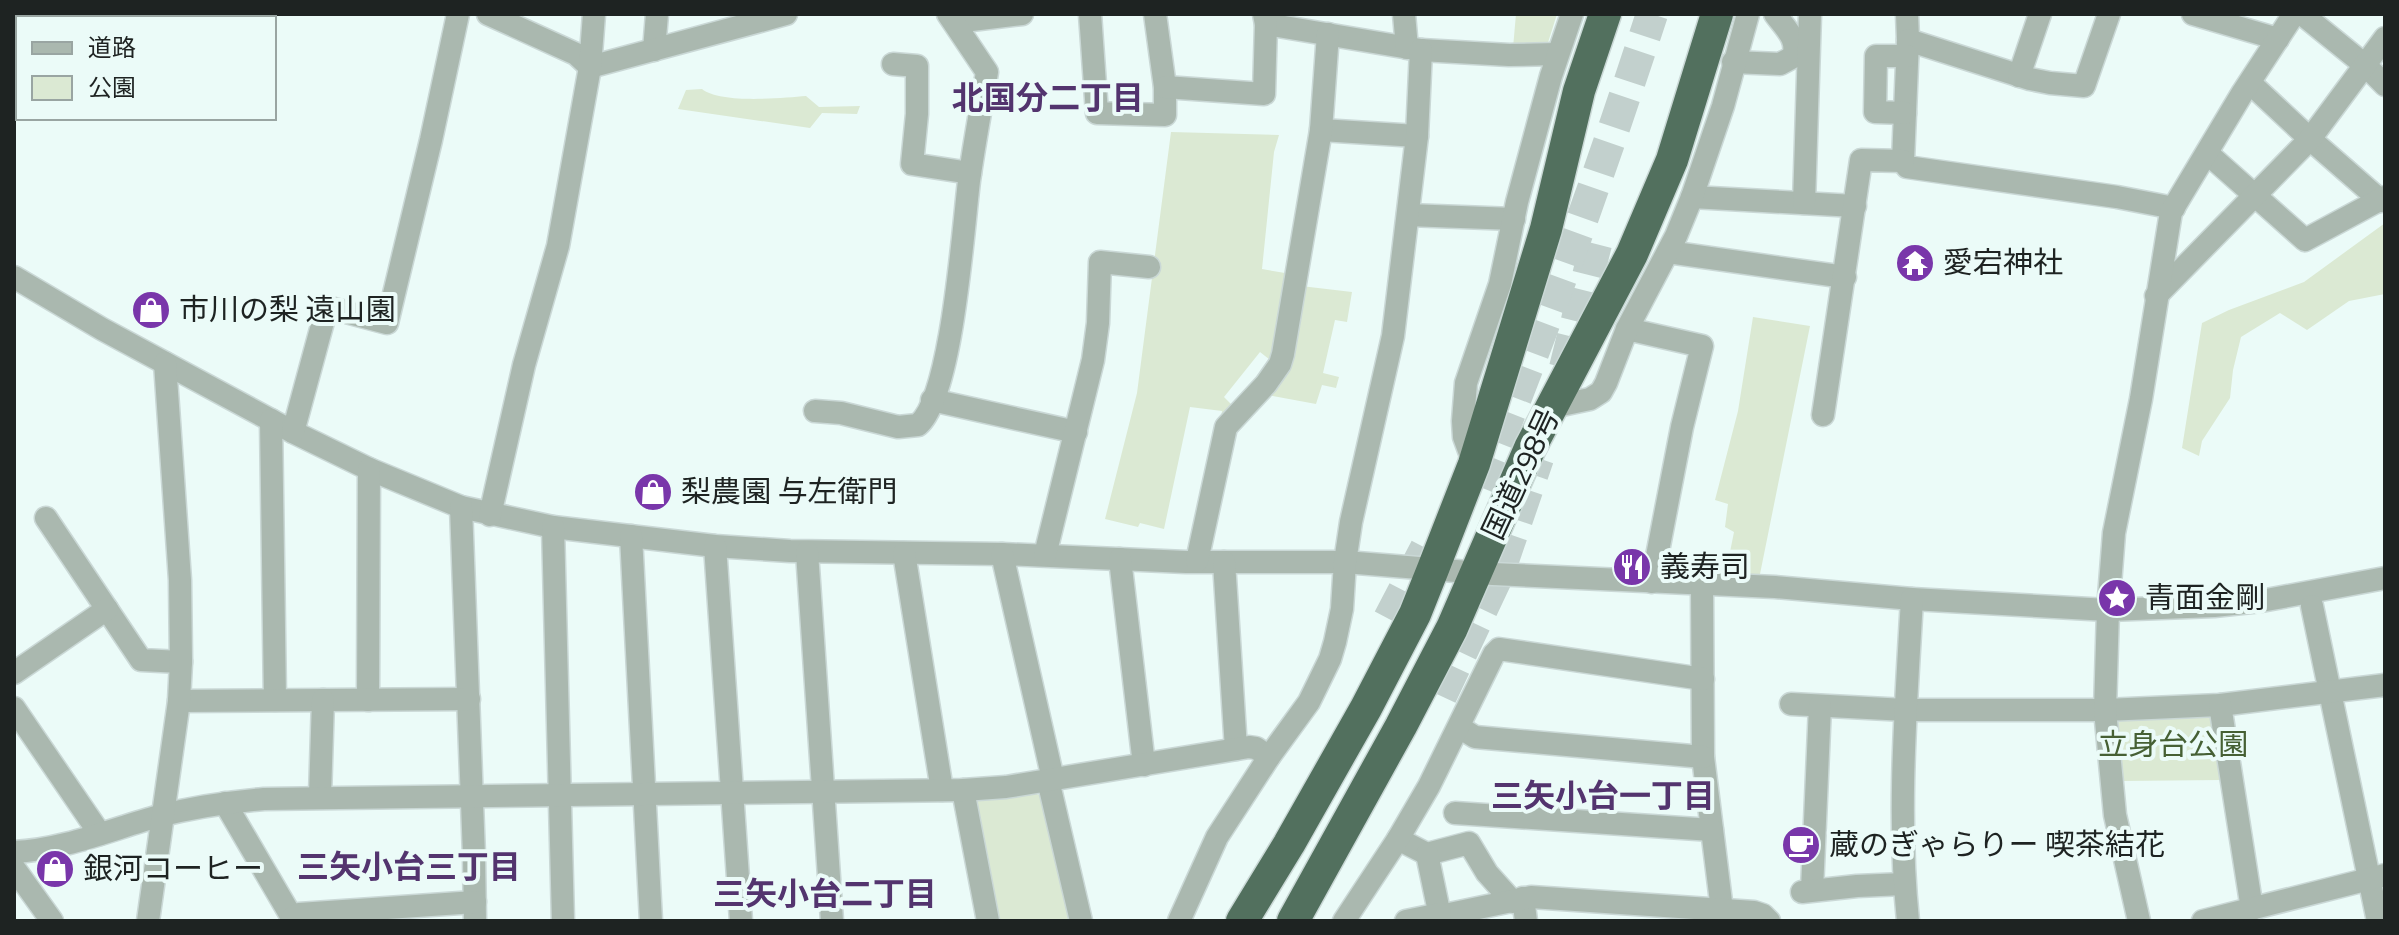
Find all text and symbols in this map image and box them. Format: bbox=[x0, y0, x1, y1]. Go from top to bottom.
legend bbox=[16, 16, 276, 120]
text: 道路 bbox=[88, 29, 136, 65]
text: 公園 bbox=[88, 69, 136, 105]
district label: 北国分二丁目 bbox=[952, 73, 1144, 121]
place label: 愛宕神社 bbox=[1943, 239, 2063, 285]
temple icon: 愛宕神社 bbox=[1894, 242, 1936, 284]
place label: 市川の梨 遠山園 bbox=[179, 286, 396, 332]
shop icon: 市川の梨 遠山園 bbox=[130, 289, 172, 331]
street label: 国道298号 bbox=[1470, 400, 1571, 547]
place label: 梨農園 与左衛門 bbox=[681, 468, 898, 514]
shop icon: 梨農園 与左衛門 bbox=[632, 471, 674, 513]
place label: 義寿司 bbox=[1660, 543, 1750, 589]
restaurant icon: 義寿司 bbox=[1611, 546, 1653, 588]
place label: 青面金剛 bbox=[2145, 574, 2265, 620]
place icon: 青面金剛 bbox=[2096, 577, 2138, 619]
park label: 立身台公園 bbox=[2098, 721, 2248, 767]
district label: 三矢小台一丁目 bbox=[1491, 771, 1715, 819]
place label: 蔵のぎゃらりー 喫茶結花 bbox=[1829, 821, 2165, 867]
cafe icon: 蔵のぎゃらりー 喫茶結花 bbox=[1780, 824, 1822, 866]
district label: 三矢小台三丁目 bbox=[297, 842, 521, 890]
place label: 銀河コーヒー bbox=[83, 845, 263, 891]
shop icon: 銀河コーヒー bbox=[34, 848, 76, 890]
district label: 三矢小台二丁目 bbox=[713, 869, 937, 917]

